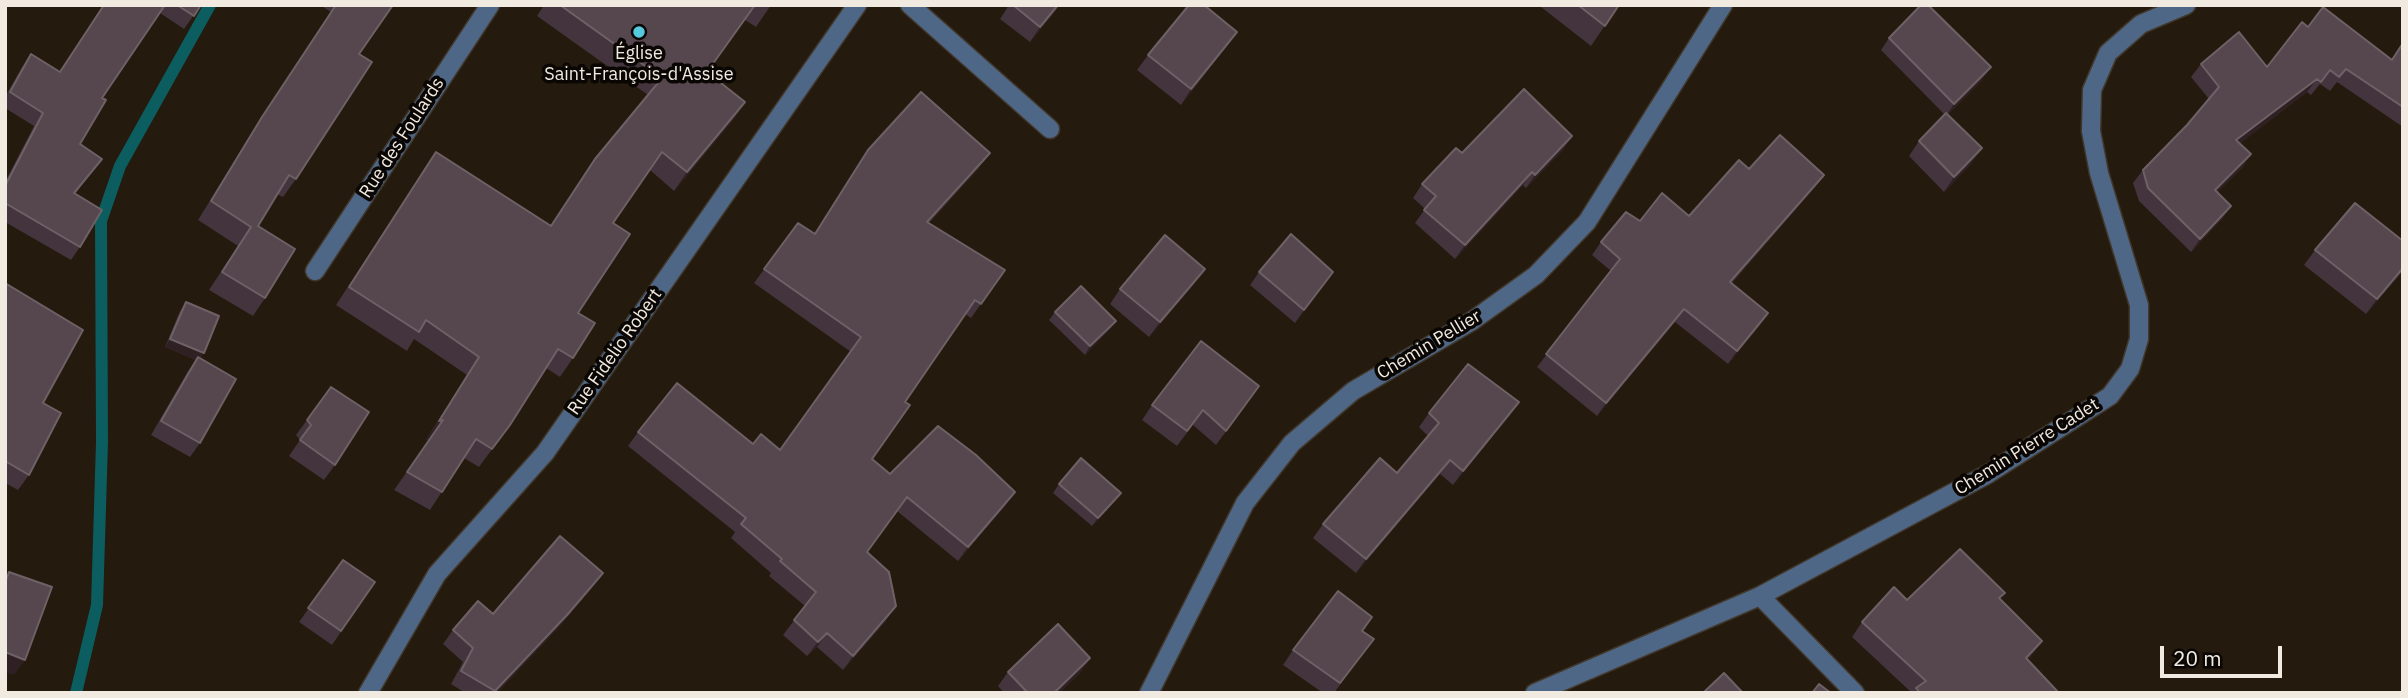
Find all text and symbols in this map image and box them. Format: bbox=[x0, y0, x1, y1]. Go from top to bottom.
marker: Église Saint-François-d'Assise bbox=[631, 24, 647, 40]
place label: Église Saint-François-d'Assise bbox=[544, 43, 734, 86]
street label: Rue des Foulards bbox=[355, 74, 449, 202]
street label: Rue Fidelio Robert bbox=[563, 285, 667, 419]
street label: Chemin Pellier bbox=[1373, 306, 1485, 384]
street label: Chemin Pierre Cadet bbox=[1951, 394, 2103, 500]
scale bar bbox=[2163, 632, 2286, 676]
text: 20 m bbox=[2173, 644, 2222, 672]

